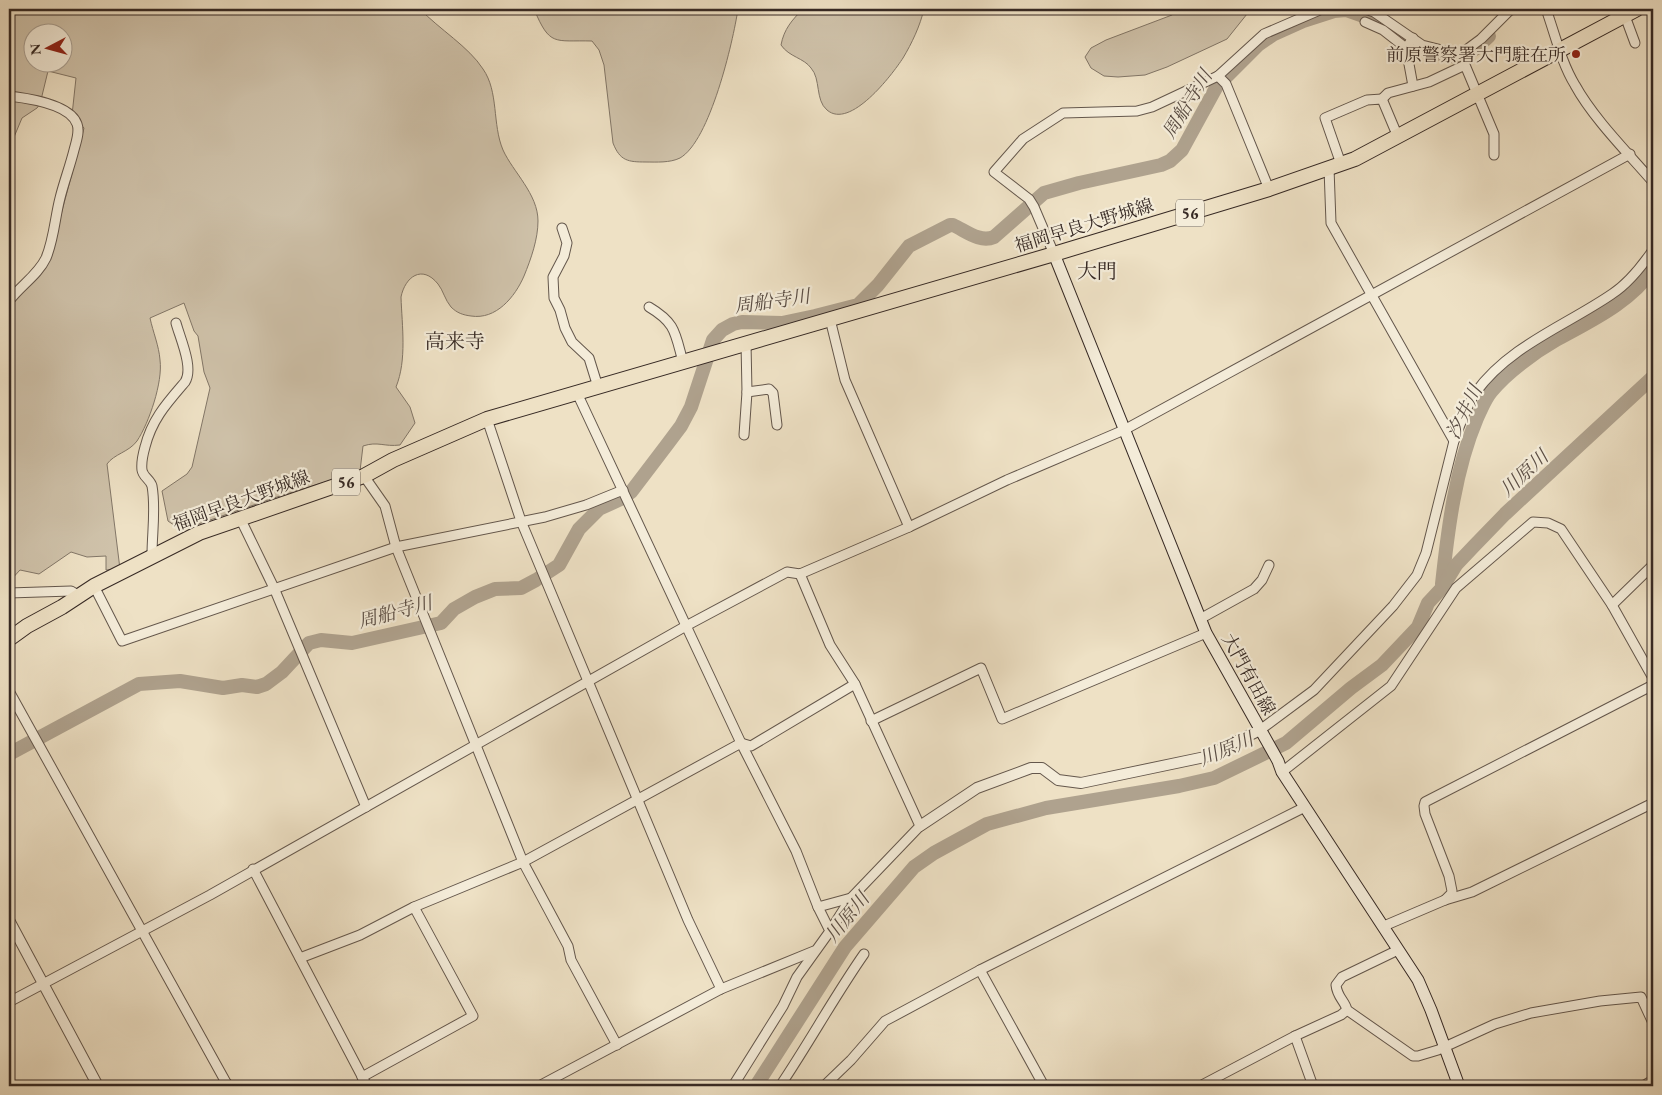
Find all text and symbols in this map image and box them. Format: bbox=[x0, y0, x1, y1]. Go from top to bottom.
north arrow bbox=[22, 22, 72, 72]
text: N bbox=[25, 42, 45, 56]
place label: 前原警察署大門駐在所 bbox=[1386, 43, 1566, 66]
marker: 前原警察署大門駐在所 bbox=[1570, 48, 1582, 60]
water label: 周船寺川 bbox=[1156, 63, 1219, 143]
street label: 福岡早良大野城線 bbox=[1012, 193, 1156, 257]
road number: 56 bbox=[1176, 200, 1204, 227]
district label: 大門 bbox=[1077, 258, 1117, 284]
water label: 周船寺川 bbox=[733, 283, 813, 319]
district label: 高来寺 bbox=[425, 328, 485, 354]
water label: 汐井川 bbox=[1440, 379, 1489, 443]
water label: 川原川 bbox=[1495, 443, 1555, 502]
street label: 福岡早良大野城線 bbox=[169, 465, 313, 535]
road number: 56 bbox=[332, 468, 360, 496]
water label: 周船寺川 bbox=[355, 590, 437, 634]
street label: 大門有田線 bbox=[1217, 629, 1281, 719]
water label: 川原川 bbox=[1195, 726, 1259, 772]
water label: 川原川 bbox=[819, 885, 876, 947]

